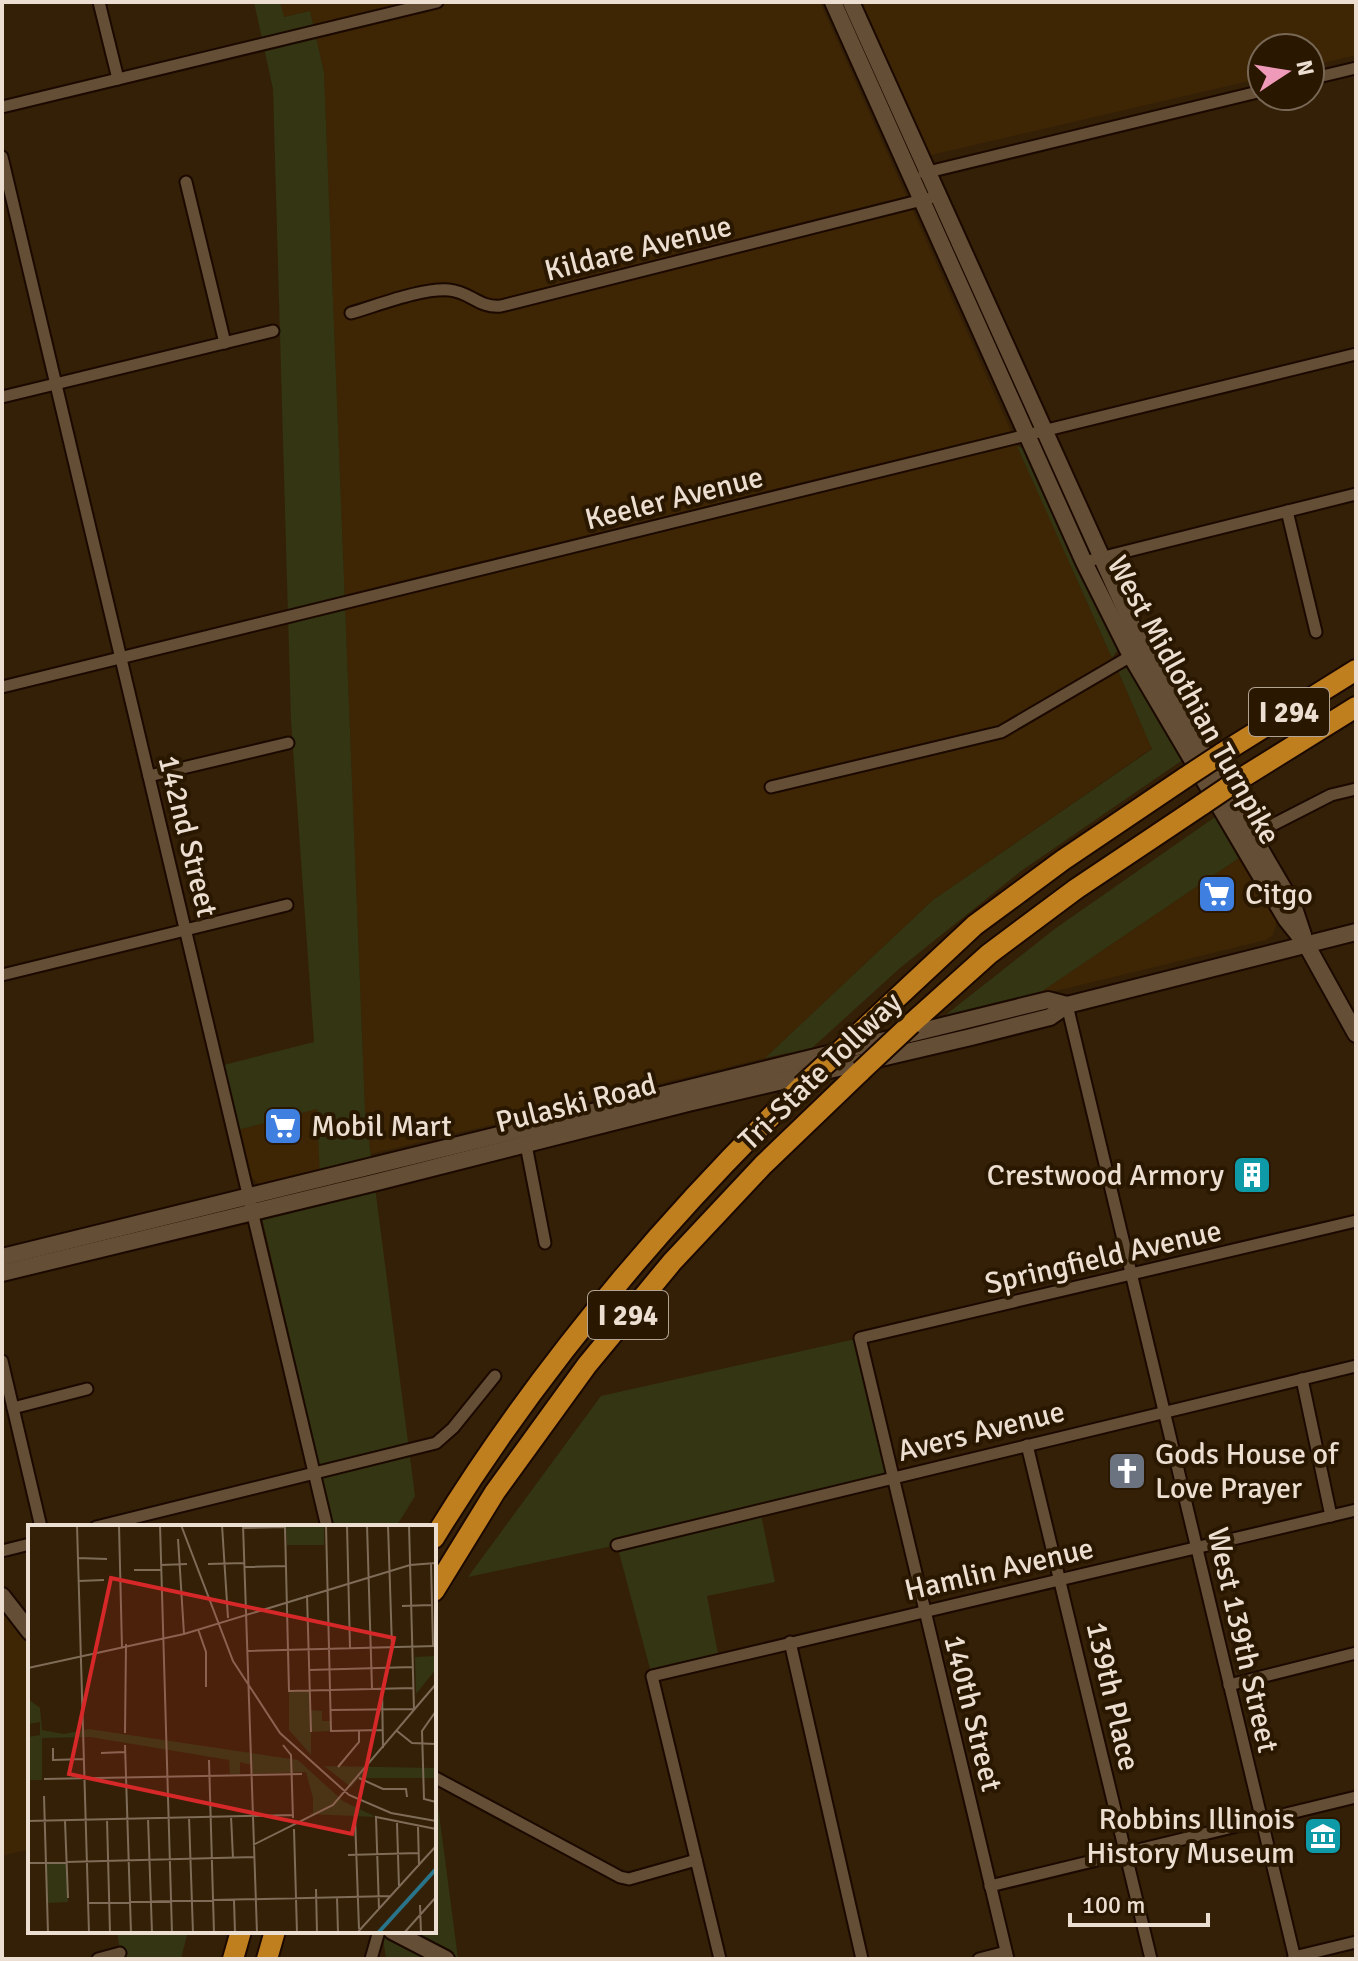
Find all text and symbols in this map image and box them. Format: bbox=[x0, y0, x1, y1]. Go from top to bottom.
north arrow bbox=[1246, 32, 1326, 112]
text: N bbox=[1290, 58, 1320, 78]
street label: Kildare Avenue bbox=[541, 207, 736, 290]
street label: Keeler Avenue bbox=[581, 458, 767, 539]
street label: West Midlothian Turnpike bbox=[1099, 549, 1288, 851]
road number: I 294 bbox=[1249, 688, 1329, 736]
street label: 142nd Street bbox=[150, 751, 226, 921]
supermarket icon: Citgo bbox=[1196, 873, 1238, 915]
place label: Citgo bbox=[1245, 876, 1313, 913]
street label: Tri-State Tollway bbox=[731, 984, 910, 1158]
street label: Pulaski Road bbox=[492, 1066, 660, 1141]
supermarket icon: Mobil Mart bbox=[262, 1105, 304, 1147]
place label: Mobil Mart bbox=[311, 1108, 452, 1145]
building icon: Crestwood Armory bbox=[1231, 1154, 1273, 1196]
place label: Crestwood Armory bbox=[987, 1157, 1224, 1194]
street label: Springfield Avenue bbox=[981, 1212, 1225, 1303]
road number: I 294 bbox=[588, 1291, 668, 1339]
street label: Avers Avenue bbox=[894, 1393, 1068, 1470]
place label: Gods House of Love Prayer bbox=[1155, 1436, 1340, 1507]
church icon: Gods House of Love Prayer bbox=[1106, 1450, 1148, 1492]
street label: West 139th Street bbox=[1199, 1524, 1286, 1756]
inset map bbox=[28, 1525, 436, 1933]
street label: Hamlin Avenue bbox=[901, 1530, 1097, 1609]
street label: 139th Place bbox=[1077, 1618, 1148, 1774]
street label: 140th Street bbox=[935, 1631, 1010, 1795]
place label: Robbins Illinois History Museum bbox=[1086, 1801, 1295, 1872]
museum icon: Robbins Illinois History Museum bbox=[1302, 1815, 1344, 1857]
scale bar bbox=[1070, 1877, 1208, 1927]
text: 100 m bbox=[1082, 1890, 1145, 1920]

